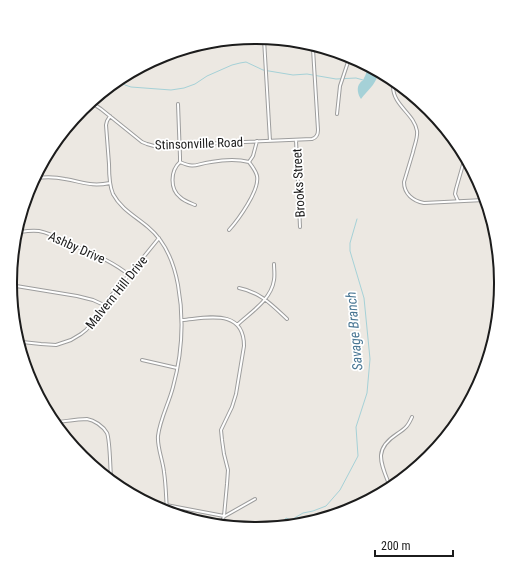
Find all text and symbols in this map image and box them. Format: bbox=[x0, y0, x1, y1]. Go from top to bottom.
street label: Stinsonville Road bbox=[155, 134, 243, 153]
street label: Brooks Street bbox=[289, 148, 308, 218]
street label: Ashby Drive bbox=[46, 228, 107, 267]
street label: Malvern Hill Drive bbox=[82, 253, 150, 332]
water label: Savage Branch bbox=[343, 291, 365, 371]
scale bar bbox=[375, 532, 453, 558]
text: 200 m bbox=[381, 539, 411, 553]

